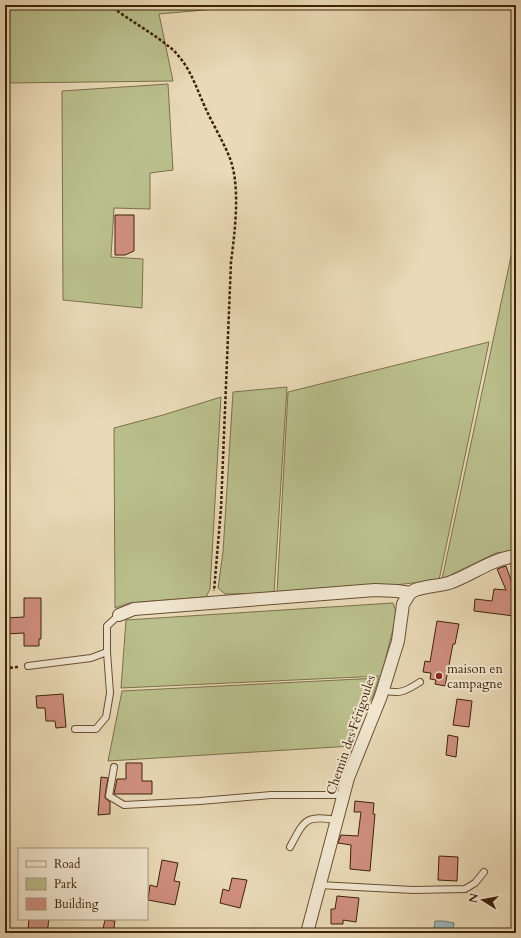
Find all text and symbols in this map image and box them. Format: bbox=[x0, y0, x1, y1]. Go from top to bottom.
place label: maison en campagne bbox=[447, 660, 503, 693]
marker: maison en campagne bbox=[434, 671, 444, 681]
street label: Chemin des Férigoules bbox=[322, 673, 380, 797]
legend bbox=[18, 848, 148, 920]
text: Road bbox=[54, 856, 81, 872]
text: Park bbox=[54, 876, 78, 892]
north arrow bbox=[463, 880, 503, 920]
text: N bbox=[465, 892, 482, 904]
text: Building bbox=[54, 896, 99, 912]

